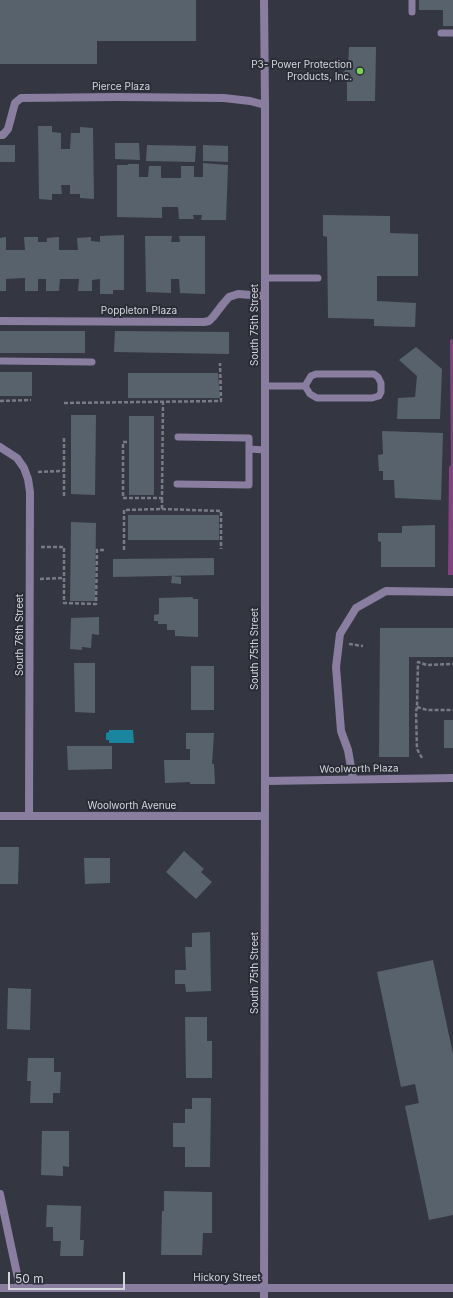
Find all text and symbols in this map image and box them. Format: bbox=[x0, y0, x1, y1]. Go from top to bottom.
place label: P3- Power Protection Products, Inc. bbox=[251, 59, 352, 82]
marker: P3- Power Protection Products, Inc. bbox=[355, 66, 365, 76]
street label: Pierce Plaza bbox=[92, 81, 150, 93]
street label: South 75th Street bbox=[249, 284, 261, 366]
street label: Poppleton Plaza bbox=[101, 305, 177, 317]
street label: South 76th Street bbox=[14, 594, 26, 676]
street label: South 75th Street bbox=[249, 608, 261, 690]
street label: Woolworth Plaza bbox=[319, 762, 399, 776]
street label: Woolworth Avenue bbox=[88, 800, 176, 812]
street label: South 75th Street bbox=[249, 932, 261, 1014]
scale bar bbox=[10, 1264, 127, 1290]
text: 50 m bbox=[15, 1271, 44, 1286]
street label: Hickory Street bbox=[193, 1272, 261, 1284]

